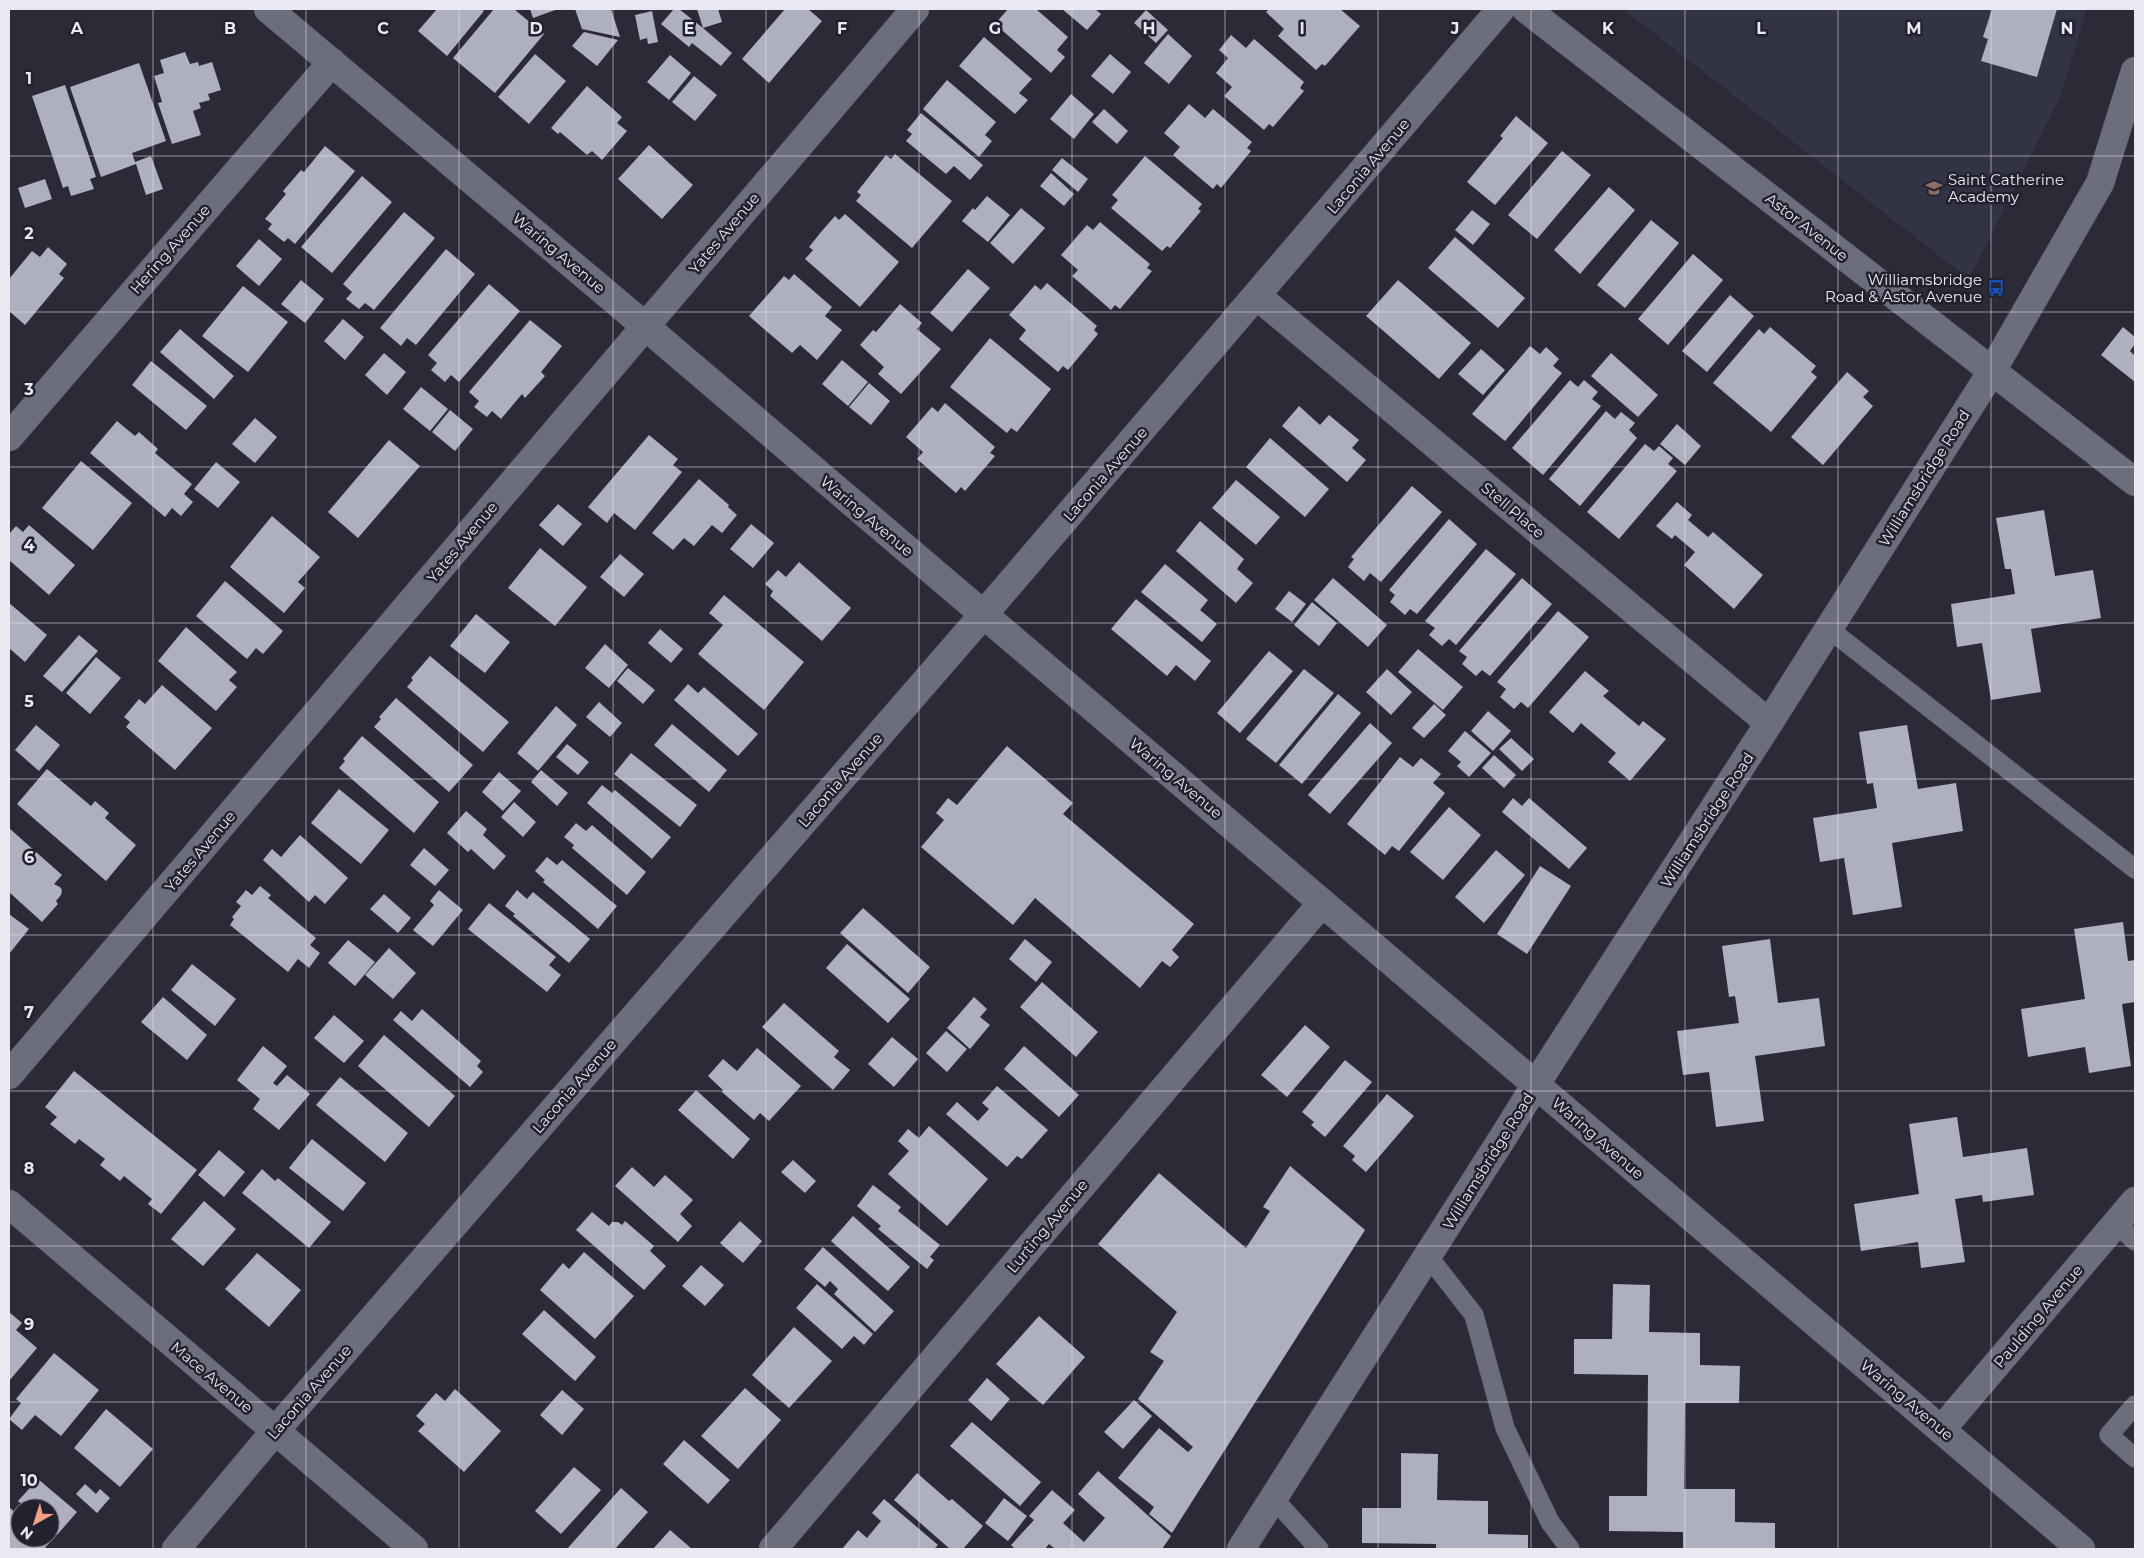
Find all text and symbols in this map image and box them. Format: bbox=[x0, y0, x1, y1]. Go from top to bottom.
text: A bbox=[70, 19, 84, 38]
text: B bbox=[224, 19, 236, 38]
text: C bbox=[377, 19, 389, 38]
text: D bbox=[529, 19, 543, 38]
text: E bbox=[684, 19, 694, 38]
text: F bbox=[837, 19, 847, 38]
text: G bbox=[989, 19, 1001, 38]
text: H bbox=[1143, 19, 1155, 38]
text: I bbox=[1299, 19, 1305, 38]
text: J bbox=[1450, 19, 1459, 38]
text: K bbox=[1602, 19, 1615, 38]
text: L bbox=[1756, 19, 1766, 38]
text: M bbox=[1906, 19, 1922, 38]
text: N bbox=[2061, 19, 2073, 38]
text: 1 bbox=[26, 69, 32, 88]
street label: Laconia Avenue bbox=[1322, 114, 1414, 218]
place label: Saint Catherine Academy bbox=[1948, 170, 2064, 206]
school or university icon: Saint Catherine Academy bbox=[1924, 178, 1944, 198]
street label: Yates Avenue bbox=[685, 189, 763, 277]
street label: Astor Avenue bbox=[1762, 189, 1852, 265]
street label: Hering Avenue bbox=[126, 200, 214, 298]
street label: Waring Avenue bbox=[509, 209, 609, 297]
text: 2 bbox=[24, 224, 34, 243]
place label: Williamsbridge Road & Astor Avenue bbox=[1825, 270, 1982, 306]
bus stop icon: Williamsbridge Road & Astor Avenue bbox=[1986, 278, 2006, 298]
text: 3 bbox=[23, 380, 34, 399]
street label: Williamsbridge Road bbox=[1874, 406, 1974, 550]
street label: Laconia Avenue bbox=[1059, 423, 1151, 525]
street label: Waring Avenue bbox=[817, 472, 917, 560]
street label: Stell Place bbox=[1477, 478, 1549, 542]
street label: Yates Avenue bbox=[423, 498, 501, 586]
text: 4 bbox=[23, 536, 35, 555]
text: 5 bbox=[24, 692, 34, 711]
street label: Laconia Avenue bbox=[794, 729, 886, 831]
street label: Waring Avenue bbox=[1126, 734, 1226, 822]
street label: Williamsbridge Road bbox=[1656, 749, 1758, 891]
street label: Yates Avenue bbox=[161, 807, 239, 895]
text: 6 bbox=[24, 848, 34, 867]
text: 7 bbox=[24, 1003, 34, 1022]
street label: Laconia Avenue bbox=[528, 1035, 620, 1137]
street label: Williamsbridge Road bbox=[1438, 1089, 1538, 1233]
street label: Waring Avenue bbox=[1548, 1093, 1648, 1183]
text: 8 bbox=[24, 1159, 34, 1178]
street label: Lurting Avenue bbox=[1002, 1175, 1092, 1277]
street label: Paulding Avenue bbox=[1989, 1261, 2087, 1371]
text: 9 bbox=[24, 1315, 34, 1334]
street label: Mace Avenue bbox=[167, 1337, 257, 1417]
street label: Laconia Avenue bbox=[263, 1341, 355, 1443]
street label: Waring Avenue bbox=[1857, 1356, 1957, 1444]
text: 10 bbox=[20, 1471, 38, 1490]
north arrow bbox=[10, 1498, 60, 1548]
text: N bbox=[17, 1523, 37, 1544]

